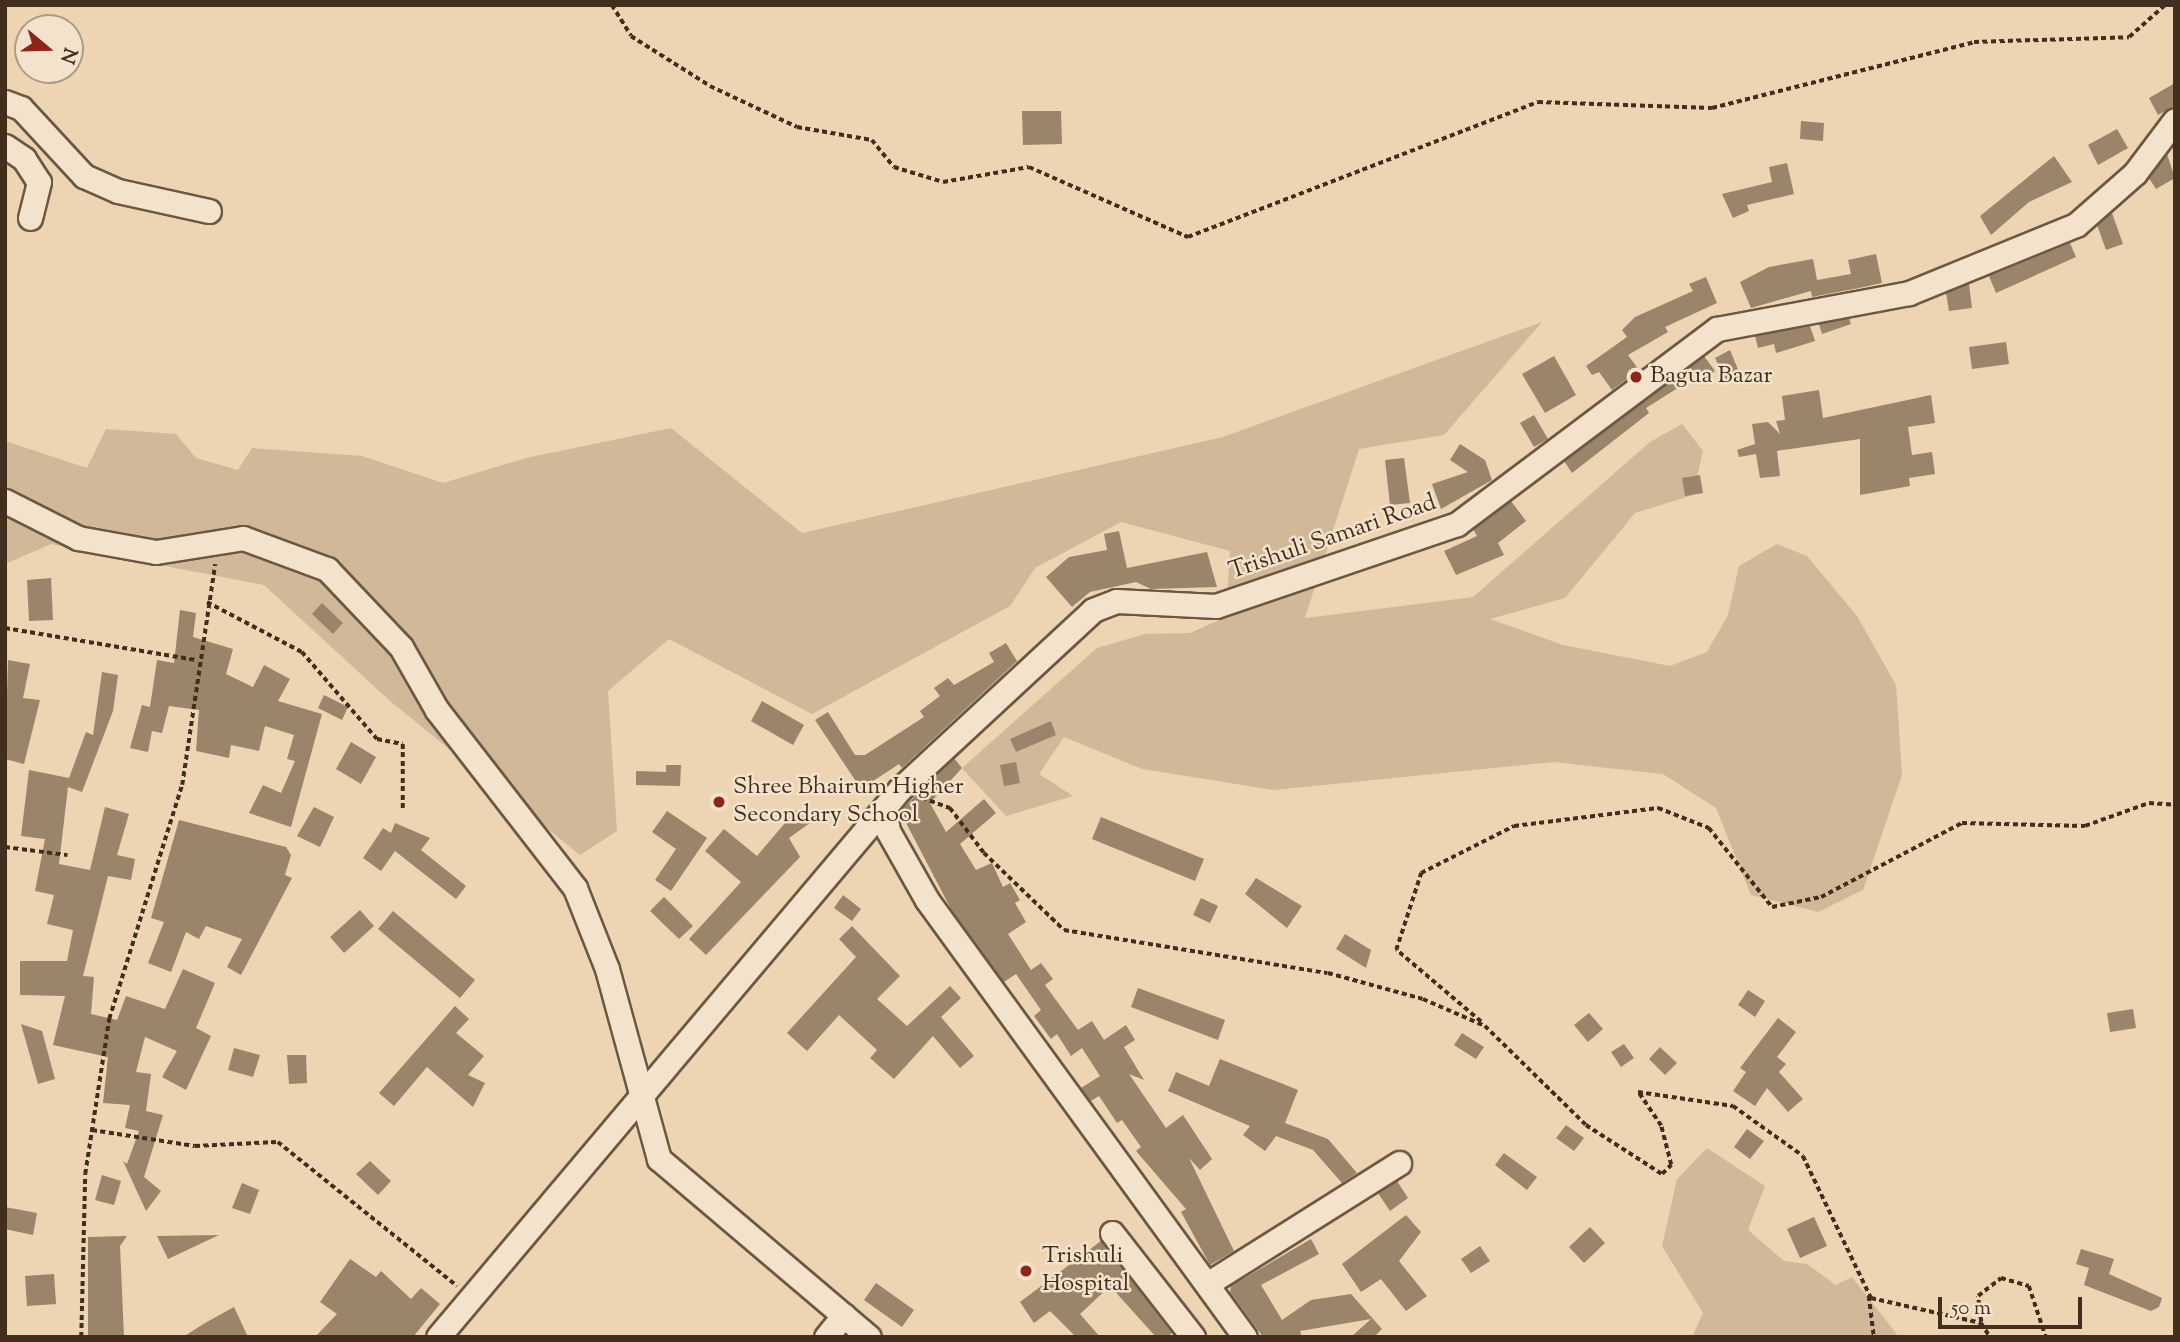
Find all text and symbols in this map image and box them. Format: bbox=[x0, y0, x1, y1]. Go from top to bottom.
north arrow bbox=[14, 14, 84, 84]
text: N bbox=[52, 44, 83, 67]
place label: Bagua Bazar bbox=[1650, 363, 1773, 391]
marker: Bagua Bazar bbox=[1628, 369, 1644, 385]
street label: Trishuli Samari Road bbox=[1226, 489, 1440, 587]
place label: Shree Bhairum Higher Secondary School bbox=[733, 774, 964, 830]
marker: Shree Bhairum Higher Secondary School bbox=[711, 794, 727, 810]
place label: Trishuli Hospital bbox=[1042, 1243, 1130, 1299]
marker: Trishuli Hospital bbox=[1016, 1261, 1036, 1281]
scale bar bbox=[1942, 1282, 2086, 1326]
text: 50 m bbox=[1951, 1294, 1991, 1324]

